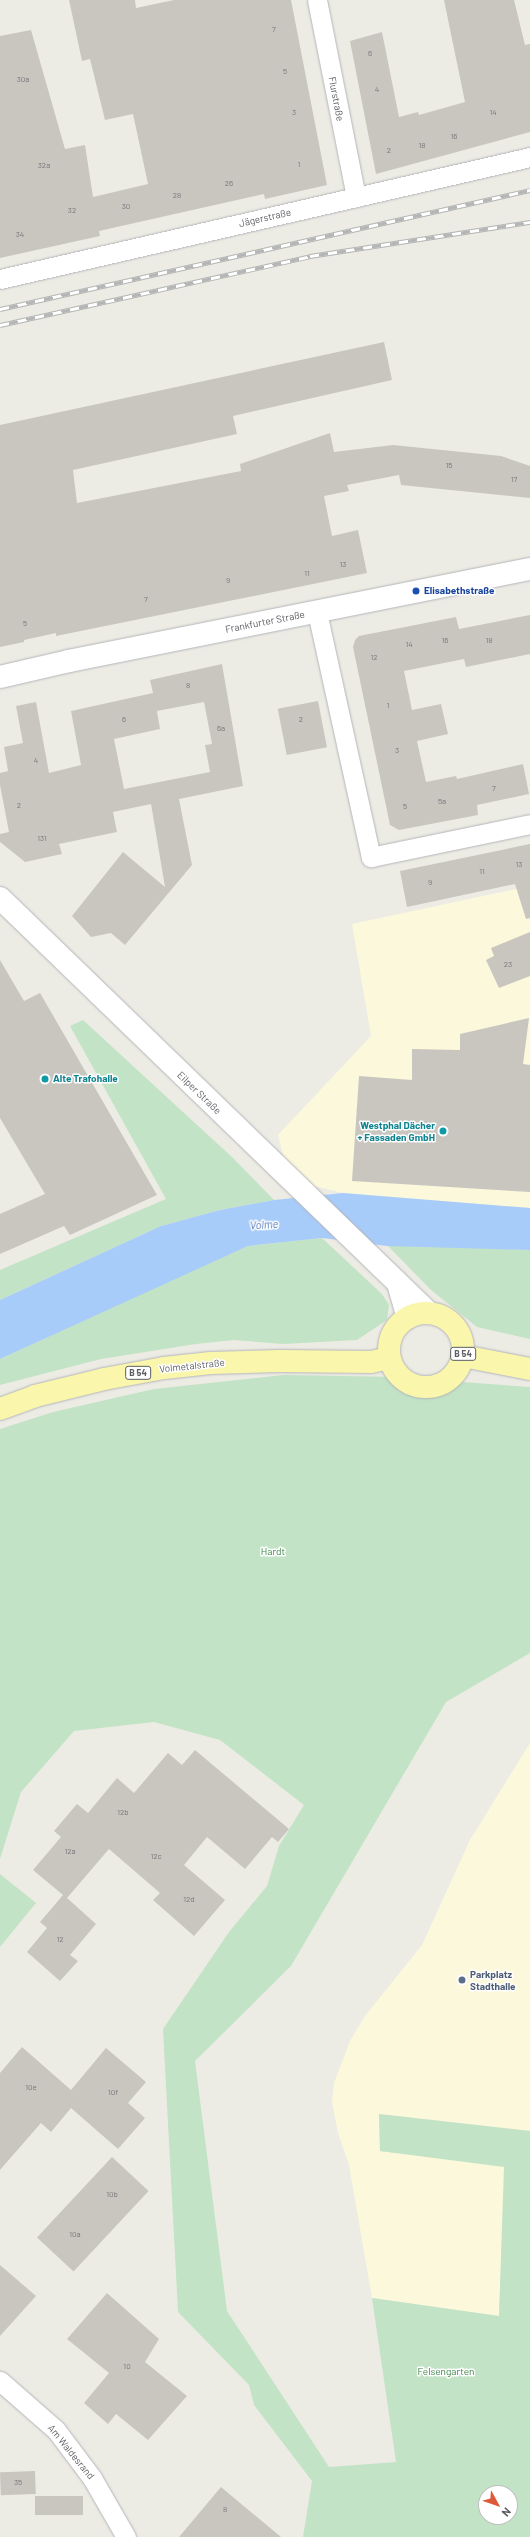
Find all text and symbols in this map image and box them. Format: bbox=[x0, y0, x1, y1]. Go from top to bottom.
house number: 7 bbox=[272, 25, 276, 35]
house number: 6 bbox=[368, 49, 372, 59]
house number: 5 bbox=[283, 67, 287, 77]
house number: 30a bbox=[17, 75, 29, 85]
street label: Flurstraße bbox=[326, 76, 346, 122]
house number: 4 bbox=[375, 85, 379, 95]
house number: 3 bbox=[292, 108, 296, 118]
house number: 14 bbox=[489, 108, 497, 118]
house number: 16 bbox=[451, 132, 457, 142]
house number: 18 bbox=[419, 141, 425, 151]
house number: 2 bbox=[387, 146, 391, 156]
house number: 1 bbox=[298, 160, 300, 170]
house number: 32a bbox=[38, 161, 50, 171]
house number: 26 bbox=[225, 179, 233, 189]
house number: 28 bbox=[173, 191, 181, 201]
house number: 30 bbox=[122, 202, 130, 212]
house number: 32 bbox=[68, 206, 76, 216]
street label: Jägerstraße bbox=[238, 206, 292, 230]
house number: 34 bbox=[16, 230, 24, 240]
house number: 15 bbox=[446, 461, 452, 471]
house number: 17 bbox=[511, 475, 517, 485]
house number: 13 bbox=[340, 560, 346, 570]
house number: 11 bbox=[304, 569, 310, 579]
house number: 9 bbox=[226, 576, 230, 586]
place label: Elisabethstraße bbox=[424, 585, 494, 597]
marker: Elisabethstraße bbox=[411, 586, 421, 596]
house number: 7 bbox=[144, 595, 148, 605]
street label: Frankfurter Straße bbox=[224, 608, 306, 636]
house number: 5 bbox=[23, 619, 27, 629]
house number: 16 bbox=[442, 636, 448, 646]
house number: 18 bbox=[486, 636, 492, 646]
house number: 14 bbox=[405, 640, 413, 650]
house number: 12 bbox=[370, 653, 378, 663]
house number: 8 bbox=[186, 681, 190, 691]
house number: 1 bbox=[387, 701, 389, 711]
house number: 6 bbox=[122, 715, 126, 725]
house number: 2 bbox=[299, 715, 303, 725]
house number: 6a bbox=[217, 724, 225, 734]
house number: 3 bbox=[395, 746, 399, 756]
house number: 4 bbox=[34, 756, 38, 766]
house number: 7 bbox=[492, 784, 496, 794]
house number: 5a bbox=[438, 797, 446, 807]
house number: 2 bbox=[17, 801, 21, 811]
house number: 5 bbox=[403, 802, 407, 812]
house number: 131 bbox=[37, 834, 47, 844]
house number: 13 bbox=[516, 860, 522, 870]
house number: 11 bbox=[479, 867, 485, 877]
house number: 9 bbox=[428, 878, 432, 888]
house number: 23 bbox=[504, 960, 512, 970]
street label: Eilper Straße bbox=[175, 1069, 223, 1117]
place label: Alte Trafohalle bbox=[53, 1073, 118, 1085]
marker: Alte Trafohalle bbox=[40, 1074, 50, 1084]
place label: Westphal Dächer + Fassaden GmbH bbox=[358, 1119, 435, 1142]
marker: Westphal Dächer + Fassaden GmbH bbox=[438, 1126, 448, 1136]
water label: Volme bbox=[249, 1218, 279, 1232]
road number: B 54 bbox=[450, 1347, 476, 1361]
street label: Volmetalstraße bbox=[159, 1357, 225, 1375]
road number: B 54 bbox=[125, 1366, 151, 1380]
park label: Hardt bbox=[261, 1546, 285, 1558]
house number: 12b bbox=[117, 1808, 129, 1818]
house number: 12a bbox=[64, 1847, 76, 1857]
house number: 12c bbox=[150, 1852, 162, 1862]
house number: 12d bbox=[183, 1895, 195, 1905]
house number: 12 bbox=[56, 1935, 64, 1945]
place label: Parkplatz Stadthalle bbox=[470, 1968, 516, 1992]
marker: Parkplatz Stadthalle bbox=[457, 1975, 467, 1985]
house number: 10e bbox=[25, 2083, 37, 2093]
house number: 10f bbox=[108, 2088, 118, 2098]
house number: 10b bbox=[106, 2190, 118, 2200]
house number: 10a bbox=[69, 2230, 81, 2240]
house number: 10 bbox=[123, 2362, 131, 2372]
park label: Felsengarten bbox=[418, 2366, 474, 2378]
street label: Am Waldesrand bbox=[45, 2422, 97, 2482]
house number: 35 bbox=[14, 2478, 22, 2488]
north arrow bbox=[478, 2485, 518, 2525]
house number: 8 bbox=[223, 2505, 227, 2515]
text: N bbox=[499, 2505, 514, 2519]

